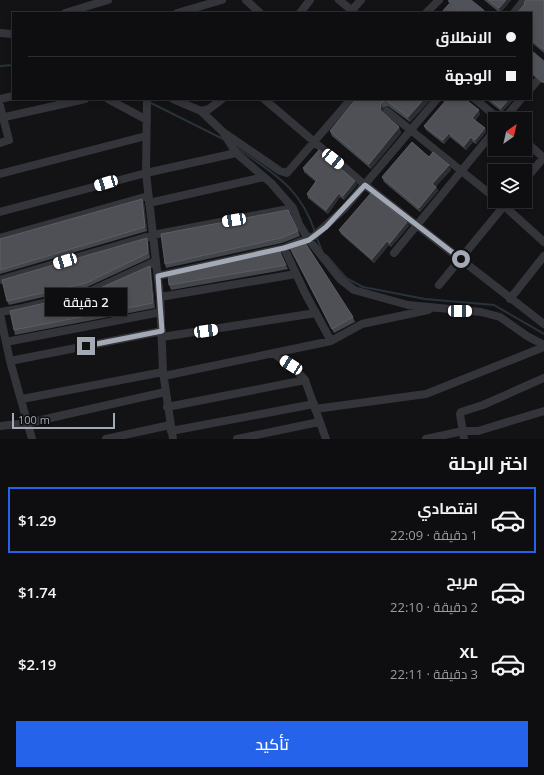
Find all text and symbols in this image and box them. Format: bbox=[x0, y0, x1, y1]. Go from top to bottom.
text: الانطلاق bbox=[436, 27, 492, 47]
text: الوجهة bbox=[445, 65, 492, 85]
north arrow bbox=[488, 112, 532, 156]
map controls bbox=[488, 112, 532, 208]
car bbox=[320, 147, 346, 171]
button: layers bbox=[488, 164, 532, 208]
car bbox=[93, 174, 119, 192]
car bbox=[221, 212, 247, 228]
route start bbox=[452, 250, 470, 268]
car bbox=[52, 252, 78, 270]
callout: 2 دقيقة bbox=[45, 288, 127, 316]
text: 2 دقيقة bbox=[63, 293, 109, 311]
car bbox=[448, 305, 472, 317]
car bbox=[193, 323, 219, 339]
route end bbox=[77, 337, 95, 355]
car bbox=[278, 353, 304, 377]
scale bar bbox=[12, 411, 115, 430]
text: 100 m bbox=[18, 412, 50, 427]
text: اختر الرحلة bbox=[449, 451, 528, 475]
text: اقتصادي bbox=[418, 498, 478, 518]
icon: car bbox=[490, 502, 526, 538]
text: $1.29 bbox=[18, 510, 56, 530]
text: 1 دقيقة · 22:09 bbox=[390, 526, 478, 544]
text: مريح bbox=[446, 570, 478, 590]
icon: car bbox=[490, 574, 526, 610]
text: $1.74 bbox=[18, 582, 56, 602]
text: 2 دقيقة · 22:10 bbox=[390, 598, 478, 616]
text: XL bbox=[460, 642, 478, 662]
icon: car bbox=[490, 646, 526, 682]
text: $2.19 bbox=[18, 654, 56, 674]
text: 3 دقيقة · 22:11 bbox=[390, 665, 478, 683]
button: تأكيد bbox=[16, 721, 528, 767]

